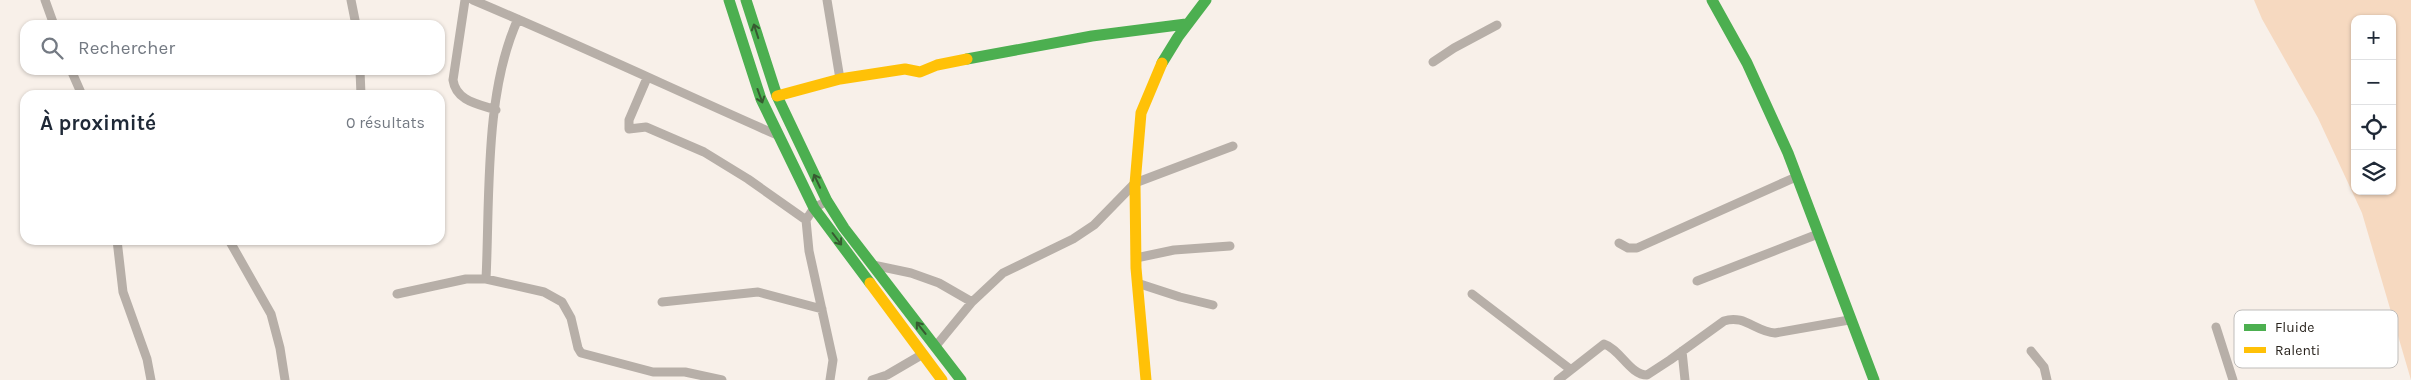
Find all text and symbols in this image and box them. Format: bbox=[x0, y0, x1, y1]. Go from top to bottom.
map controls bbox=[2351, 15, 2396, 195]
button: + bbox=[2351, 15, 2396, 60]
search box bbox=[20, 20, 445, 75]
one-way arrow bbox=[750, 23, 760, 39]
icon: search bbox=[38, 34, 66, 62]
text: Rechercher bbox=[78, 37, 175, 59]
button: − bbox=[2351, 60, 2396, 105]
one-way arrow bbox=[756, 88, 766, 104]
button: locate bbox=[2351, 105, 2396, 150]
text: À proximité bbox=[40, 111, 156, 135]
text: 0 résultats bbox=[346, 113, 425, 132]
button: layers bbox=[2351, 150, 2396, 195]
one-way arrow bbox=[812, 174, 821, 189]
one-way arrow bbox=[832, 232, 842, 246]
legend bbox=[2234, 310, 2398, 368]
text: Fluide bbox=[2275, 319, 2314, 336]
one-way arrow bbox=[915, 322, 926, 335]
text: Ralenti bbox=[2275, 342, 2320, 359]

